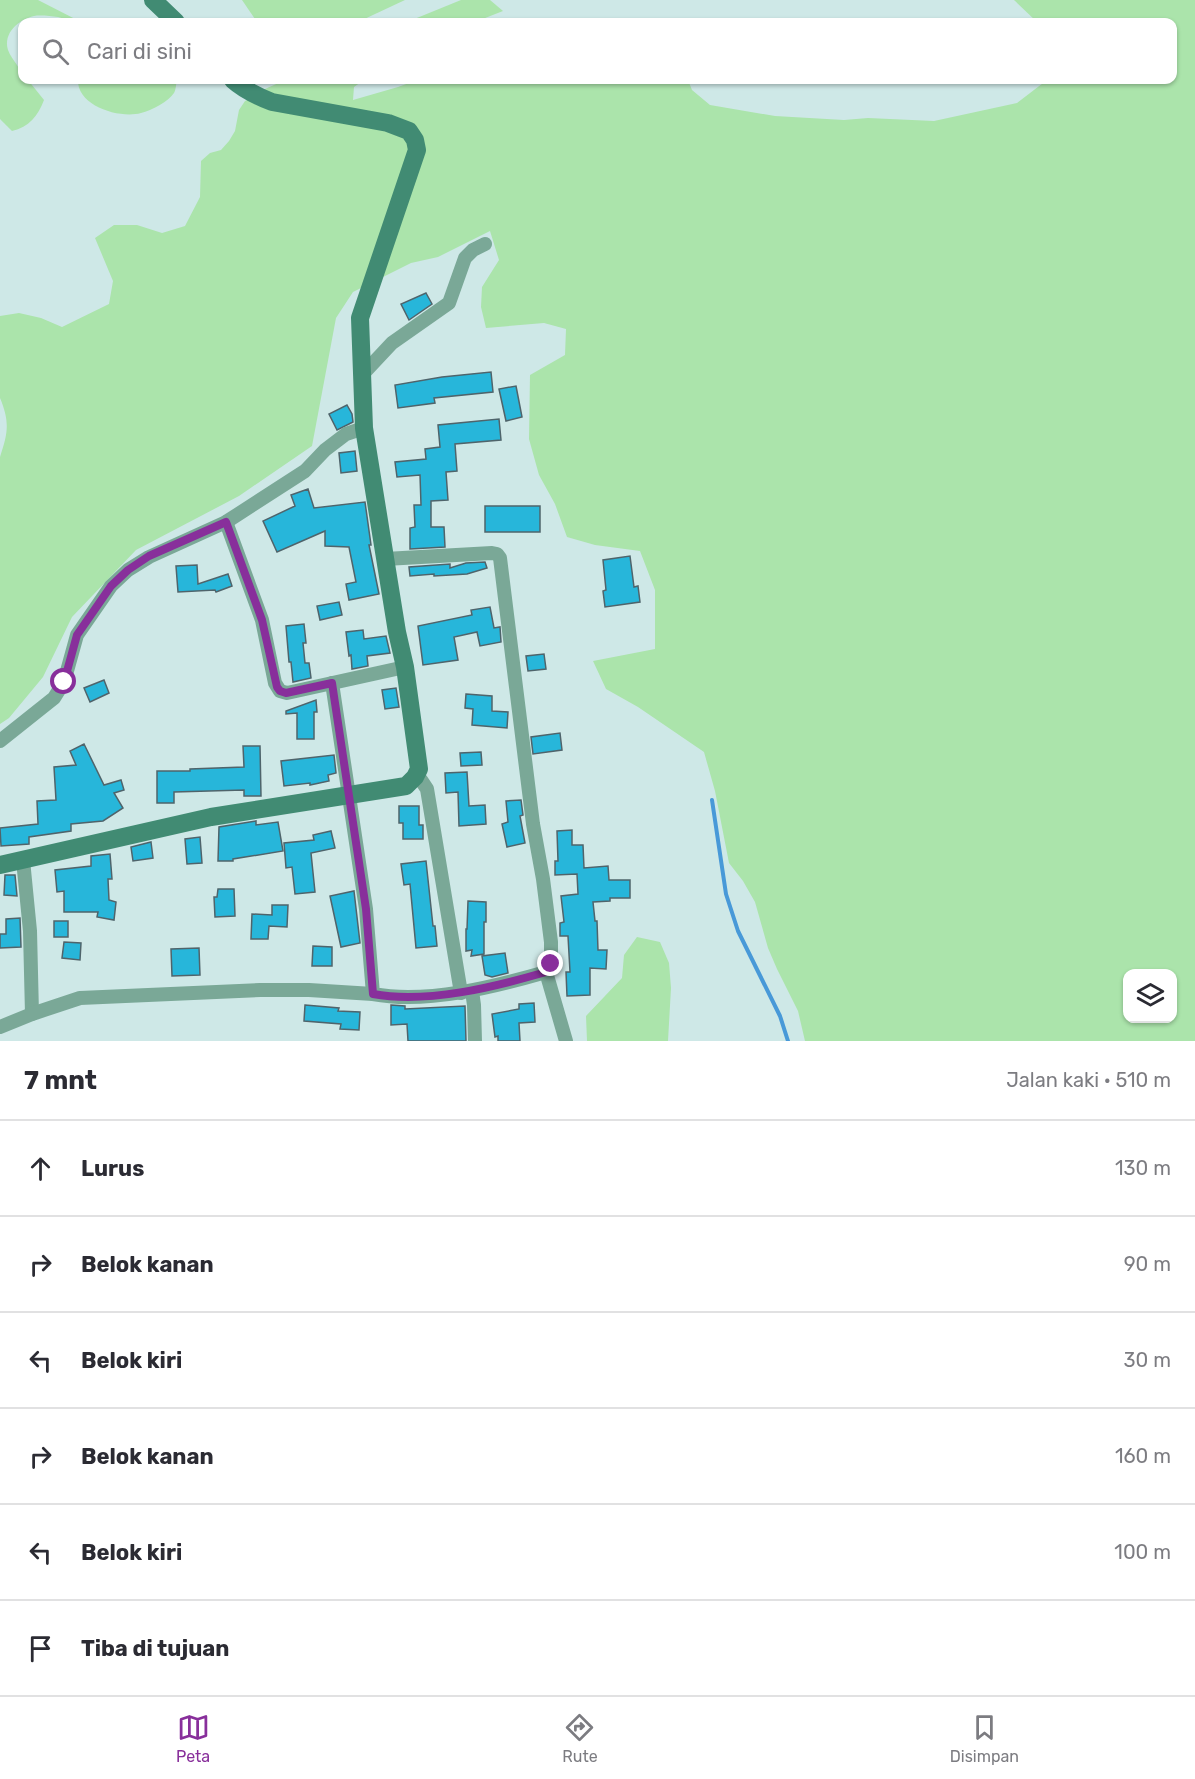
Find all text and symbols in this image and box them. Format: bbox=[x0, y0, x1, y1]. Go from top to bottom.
search box bbox=[18, 18, 1177, 84]
icon: search bbox=[39, 35, 72, 68]
text: Cari di sini bbox=[87, 38, 192, 65]
route start bbox=[50, 668, 76, 694]
route end bbox=[537, 950, 563, 976]
map controls bbox=[1123, 969, 1177, 1023]
button: layers bbox=[1123, 969, 1177, 1023]
text: 7 mnt bbox=[24, 1065, 97, 1096]
text: Jalan kaki · 510 m bbox=[1006, 1068, 1171, 1092]
icon: ahead bbox=[24, 1152, 57, 1185]
text: Lurus bbox=[81, 1155, 144, 1182]
text: 130 m bbox=[1115, 1156, 1171, 1180]
icon: right bbox=[24, 1248, 57, 1281]
text: Belok kanan bbox=[81, 1251, 214, 1278]
text: 90 m bbox=[1124, 1252, 1171, 1276]
icon: left bbox=[24, 1344, 57, 1377]
text: Belok kiri bbox=[81, 1347, 182, 1374]
text: 30 m bbox=[1124, 1348, 1171, 1372]
icon: right bbox=[24, 1440, 57, 1473]
text: Belok kanan bbox=[81, 1443, 214, 1470]
text: 160 m bbox=[1115, 1444, 1171, 1468]
icon: left bbox=[24, 1536, 57, 1569]
text: Belok kiri bbox=[81, 1539, 182, 1566]
text: 100 m bbox=[1114, 1540, 1171, 1564]
icon: arrive bbox=[24, 1632, 57, 1665]
text: Tiba di tujuan bbox=[81, 1635, 229, 1662]
tab: Peta bbox=[176, 1711, 210, 1766]
tab: Rute bbox=[562, 1711, 598, 1766]
tab: Disimpan bbox=[950, 1711, 1019, 1766]

